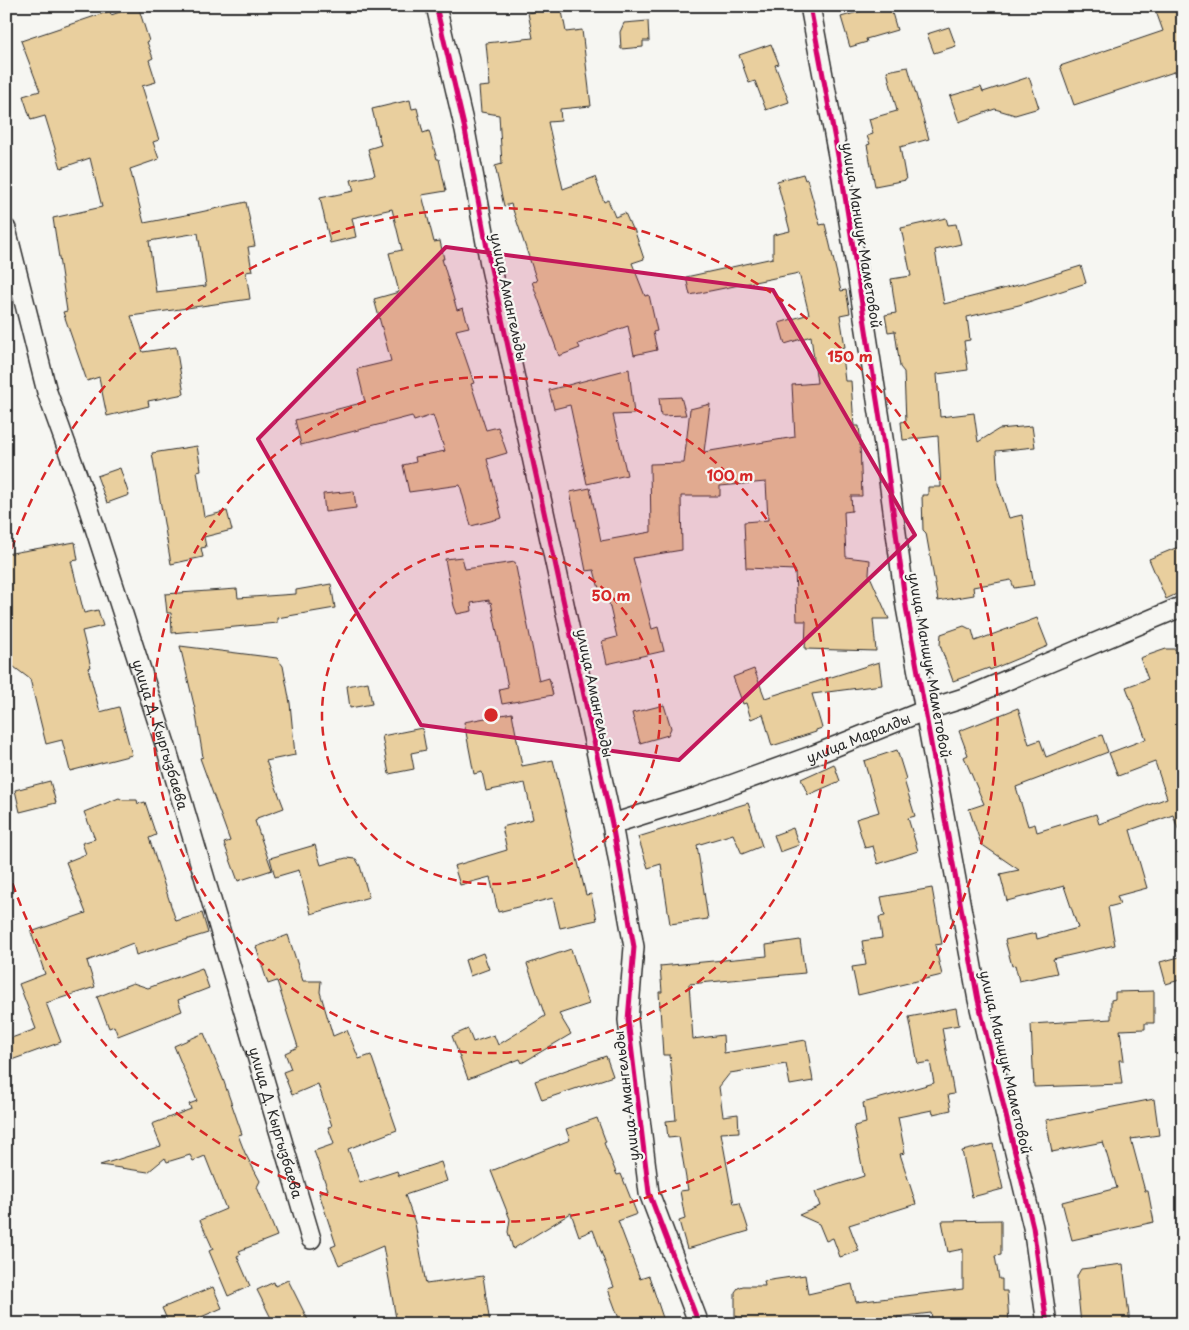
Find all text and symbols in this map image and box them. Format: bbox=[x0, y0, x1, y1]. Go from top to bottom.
street label: улица Маншук Маметовой bbox=[837, 141, 887, 329]
street label: улица Амангельды bbox=[485, 231, 533, 363]
text: 150 m bbox=[827, 344, 873, 367]
text: 100 m bbox=[707, 463, 753, 486]
street label: улица Маншук Маметовой bbox=[903, 571, 957, 759]
text: 50 m bbox=[592, 583, 630, 606]
street label: улица Амангельды bbox=[571, 627, 619, 759]
street label: улица Д. Кыргызбаева bbox=[128, 656, 194, 812]
centre of rings bbox=[482, 706, 500, 724]
street label: улица Маралды bbox=[803, 707, 913, 768]
street label: улица Маншук Маметовой bbox=[975, 968, 1037, 1156]
street label: улица Амангельды bbox=[608, 1030, 644, 1162]
street label: улица Д. Кыргызбаева bbox=[244, 1044, 309, 1201]

